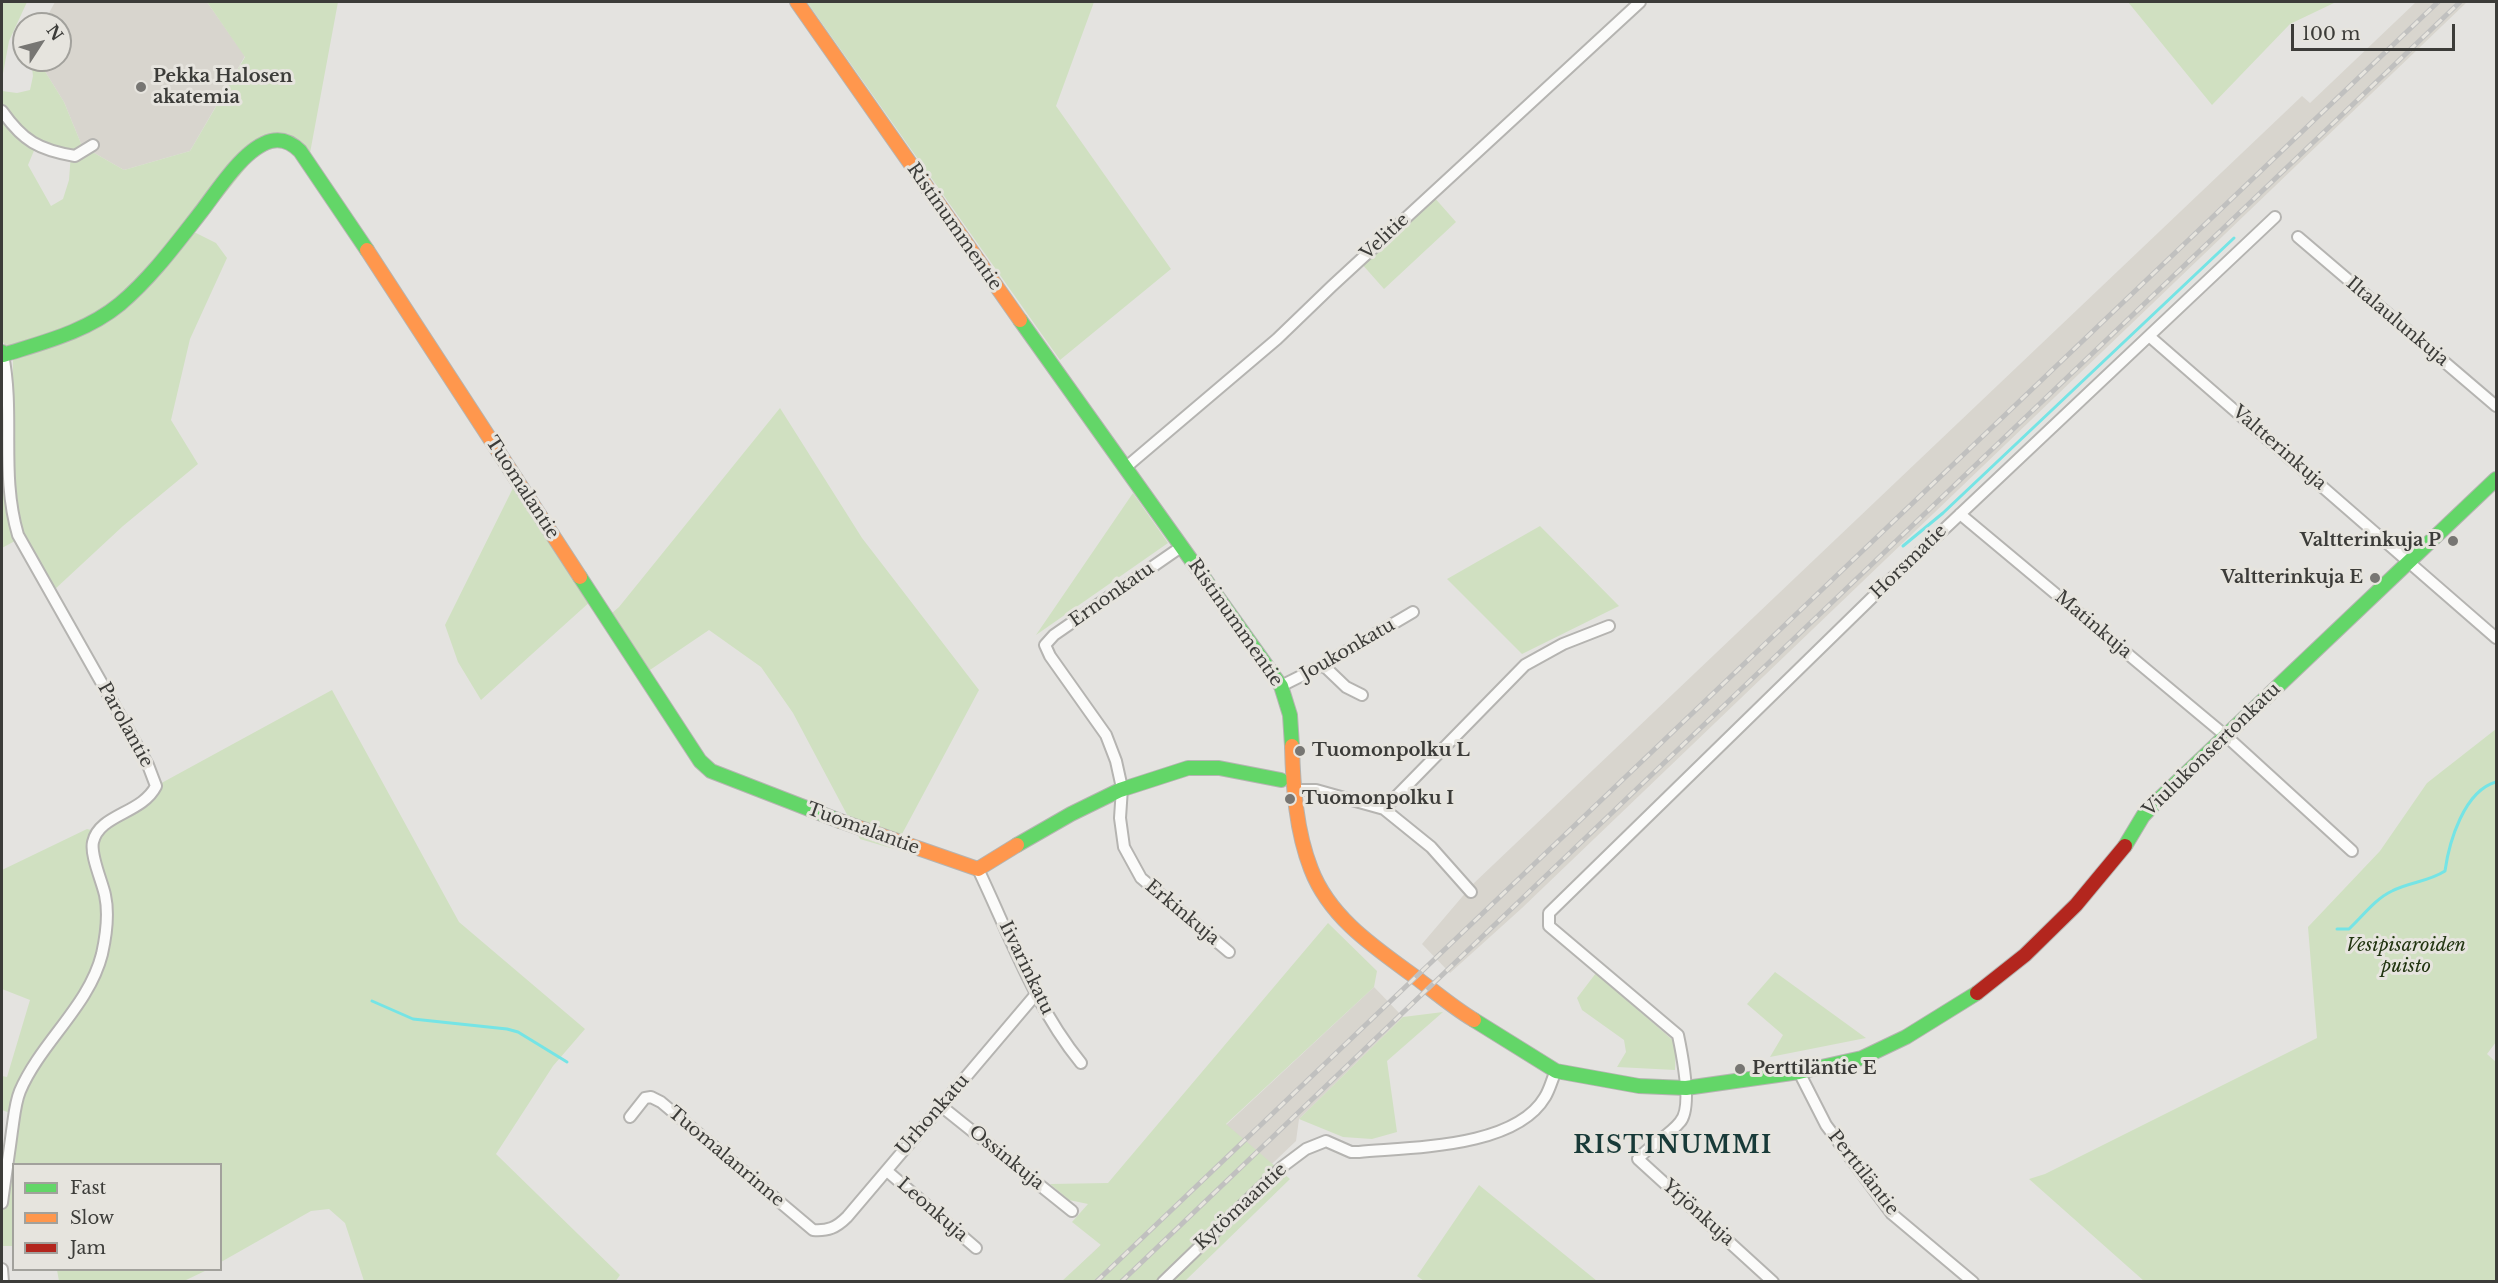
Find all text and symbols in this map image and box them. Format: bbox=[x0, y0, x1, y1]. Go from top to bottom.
north arrow bbox=[12, 12, 72, 72]
scale bar bbox=[2294, 12, 2458, 50]
text: N bbox=[42, 21, 67, 45]
text: 100 m bbox=[2302, 23, 2360, 45]
place label: Pekka Halosen akatemia bbox=[153, 66, 293, 109]
marker: Pekka Halosen akatemia bbox=[134, 80, 148, 94]
street label: Ristinummentie bbox=[902, 159, 1006, 295]
street label: Velitie bbox=[1356, 209, 1414, 265]
street label: Iltalaulunkuja bbox=[2341, 273, 2453, 371]
street label: Valtterinkuja bbox=[2227, 401, 2331, 495]
street label: Tuomalantie bbox=[481, 433, 563, 543]
street label: Horsmatie bbox=[1867, 520, 1951, 604]
place label: Valtterinkuja P bbox=[2300, 530, 2441, 552]
marker: Valtterinkuja P bbox=[2446, 534, 2460, 548]
street label: Ristinummentie bbox=[1183, 555, 1287, 691]
street label: Ernonkatu bbox=[1066, 558, 1158, 632]
place label: Valtterinkuja E bbox=[2221, 567, 2363, 589]
marker: Valtterinkuja E bbox=[2368, 571, 2382, 585]
street label: Matinkuja bbox=[2050, 587, 2136, 663]
street label: Joukonkatu bbox=[1297, 614, 1399, 686]
street label: Parolantie bbox=[93, 679, 157, 771]
street label: Viulukonsertonkatu bbox=[2139, 679, 2285, 821]
place label: Tuomonpolku L bbox=[1312, 740, 1470, 762]
marker: Tuomonpolku L bbox=[1293, 744, 1307, 758]
place label: Tuomonpolku I bbox=[1302, 788, 1454, 810]
marker: Tuomonpolku I bbox=[1283, 792, 1297, 806]
street label: Tuomalantie bbox=[804, 799, 922, 859]
street label: Erkinkuja bbox=[1141, 876, 1223, 950]
street label: Iivarinkatu bbox=[994, 918, 1058, 1018]
park label: Vesipisaroiden puisto bbox=[2346, 935, 2466, 978]
place label: Perttiläntie E bbox=[1752, 1058, 1876, 1080]
marker: Perttiläntie E bbox=[1733, 1062, 1747, 1076]
street label: Urhonkatu bbox=[892, 1070, 974, 1160]
street label: Tuomalanrinne bbox=[664, 1102, 788, 1212]
street label: Ossinkuja bbox=[964, 1121, 1048, 1195]
street label: Perttiläntie bbox=[1823, 1126, 1903, 1220]
district label: RISTINUMMI bbox=[1573, 1132, 1773, 1160]
street label: Kytömaantie bbox=[1191, 1159, 1291, 1255]
legend bbox=[12, 1163, 222, 1271]
street label: Leonkuja bbox=[892, 1174, 972, 1246]
street label: Yrjönkuja bbox=[1658, 1175, 1738, 1251]
text: Fast bbox=[70, 1177, 106, 1199]
text: Slow bbox=[70, 1207, 114, 1229]
text: Jam bbox=[70, 1237, 106, 1259]

